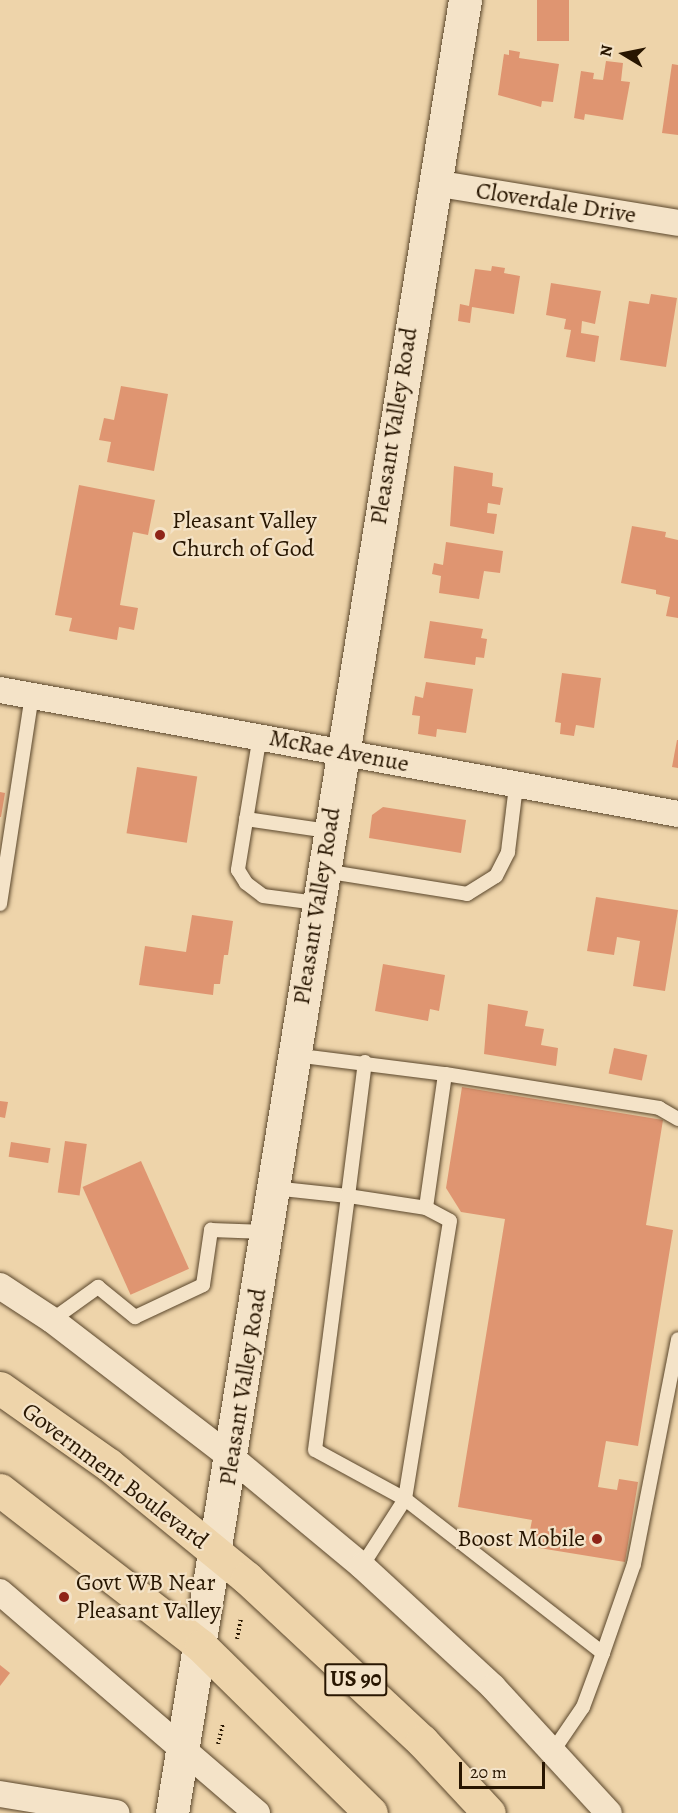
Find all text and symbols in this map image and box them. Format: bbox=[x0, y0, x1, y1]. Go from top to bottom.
north arrow bbox=[594, 24, 654, 84]
text: N bbox=[594, 43, 618, 59]
street label: Cloverdale Drive bbox=[474, 176, 638, 230]
street label: Pleasant Valley Road bbox=[364, 325, 424, 527]
place label: Pleasant Valley Church of God bbox=[172, 507, 317, 563]
marker: Pleasant Valley Church of God bbox=[153, 528, 167, 542]
street label: McRae Avenue bbox=[267, 723, 411, 779]
street label: Pleasant Valley Road bbox=[287, 805, 347, 1007]
street label: Pleasant Valley Road bbox=[213, 1286, 273, 1488]
street label: Government Boulevard bbox=[16, 1396, 214, 1556]
place label: Boost Mobile bbox=[457, 1525, 585, 1553]
marker: Boost Mobile bbox=[590, 1532, 604, 1546]
place label: Govt WB Near Pleasant Valley bbox=[76, 1569, 221, 1625]
marker: Govt WB Near Pleasant Valley bbox=[57, 1590, 71, 1604]
road number: US 90 bbox=[323, 1661, 389, 1699]
scale bar bbox=[462, 1750, 548, 1788]
text: 20 m bbox=[470, 1760, 507, 1784]

